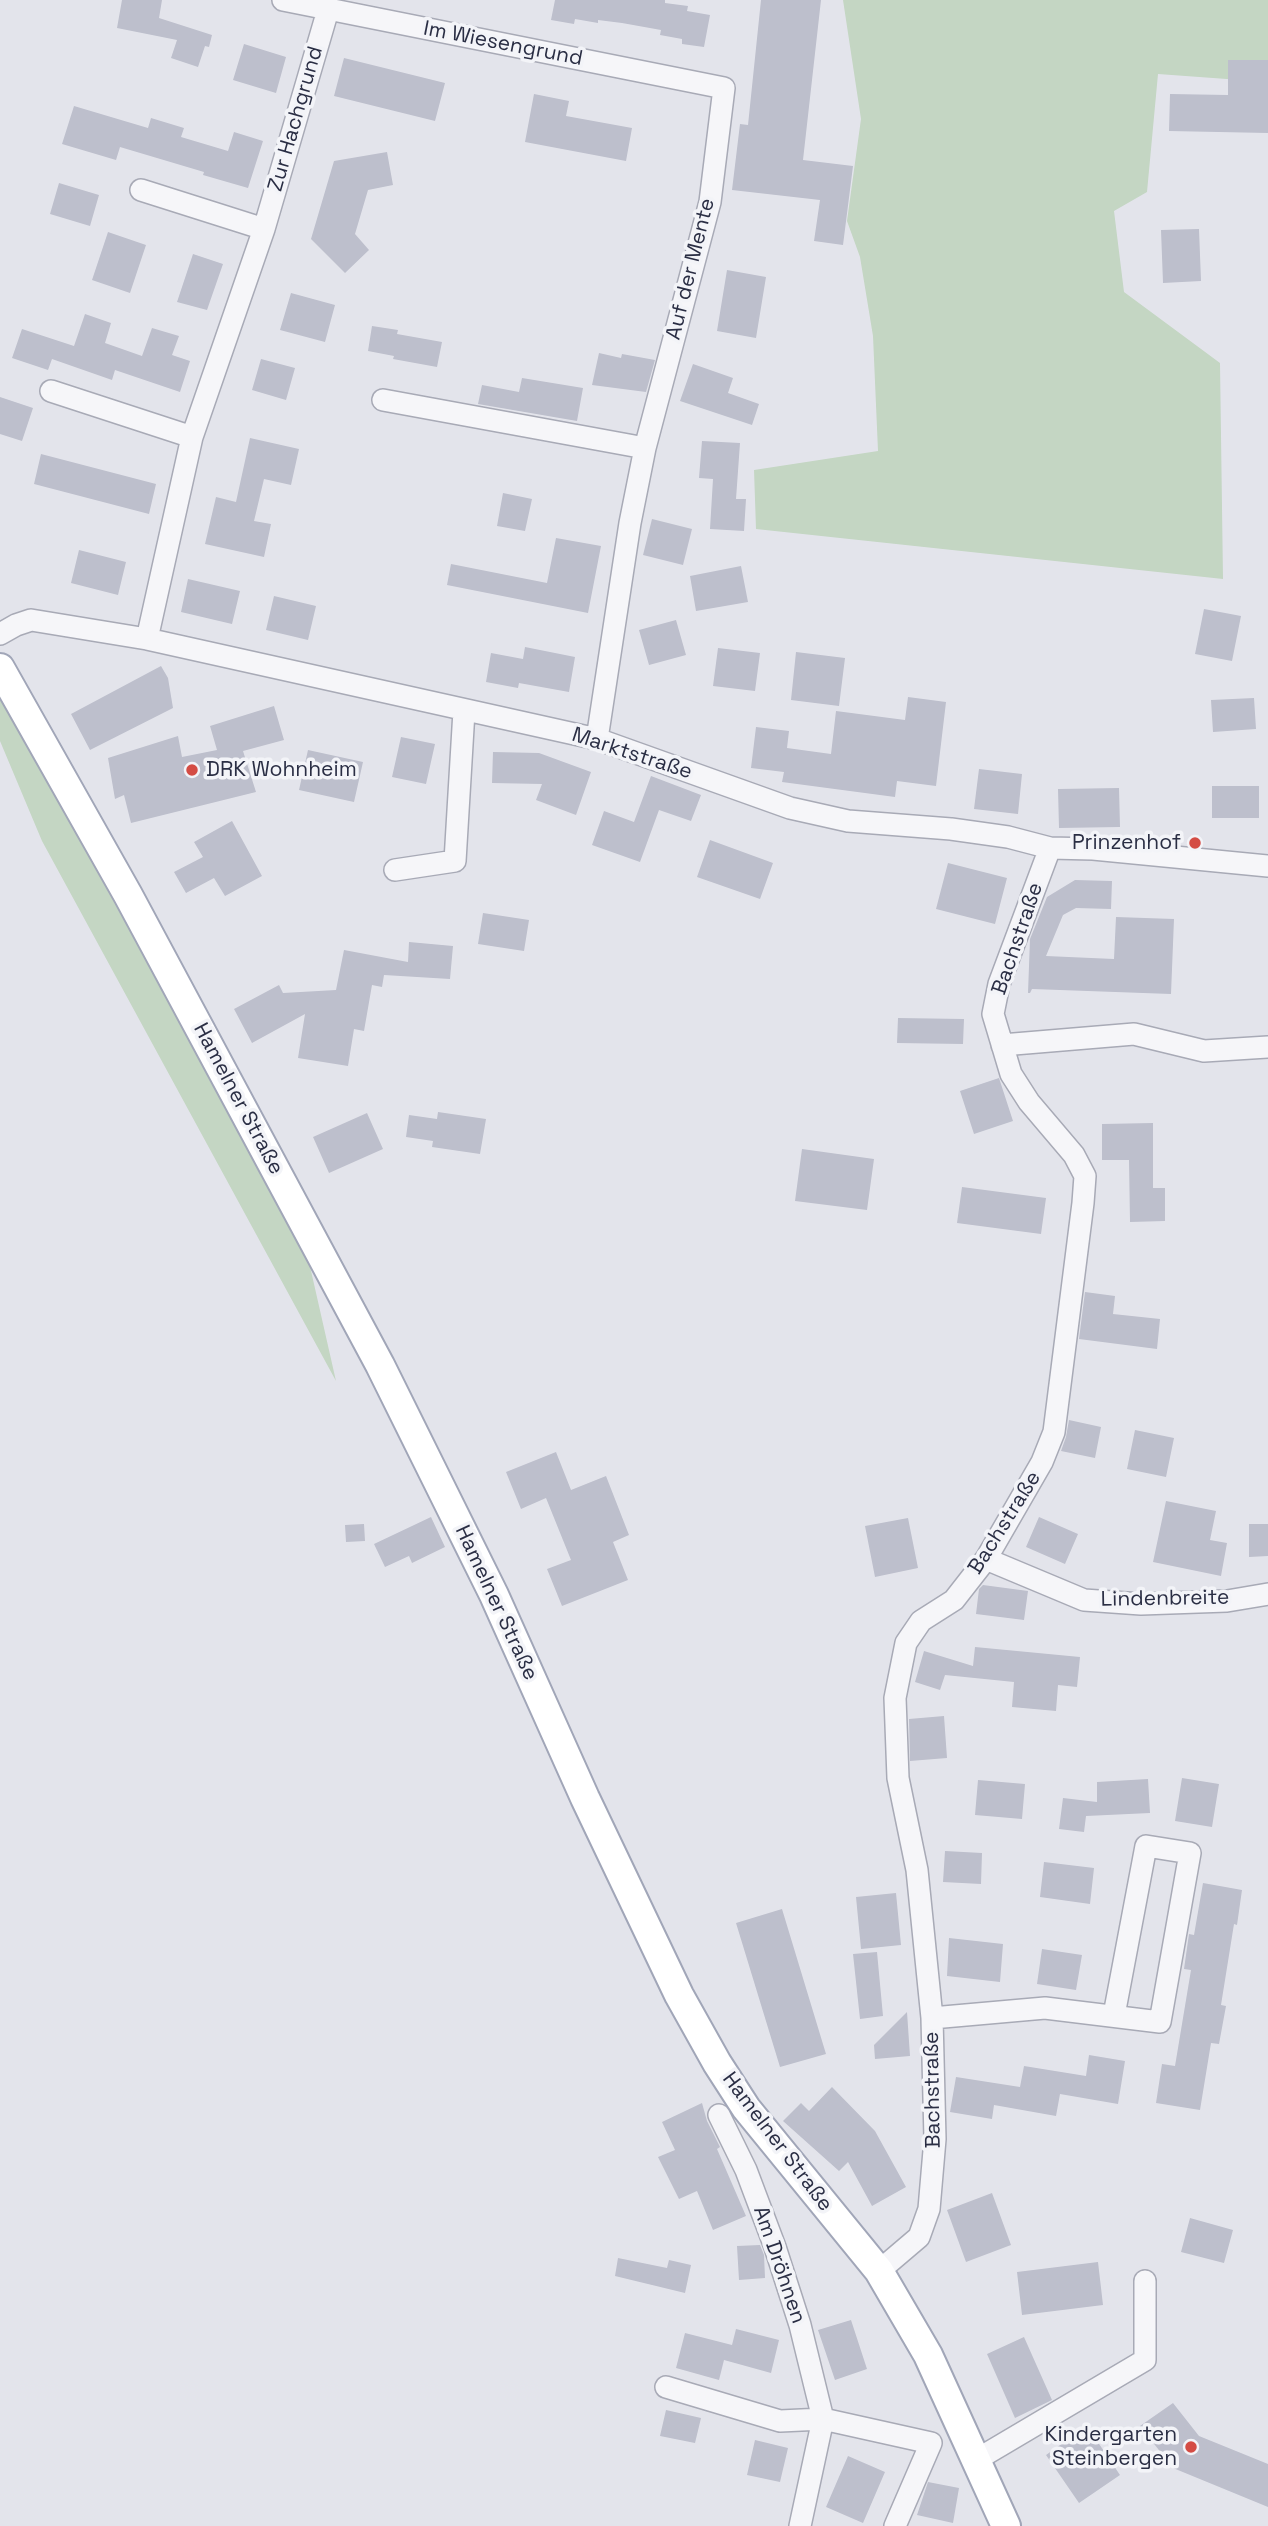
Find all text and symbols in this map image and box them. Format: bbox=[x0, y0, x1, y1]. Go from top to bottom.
street label: Im Wiesengrund bbox=[421, 16, 585, 72]
street label: Zur Hachgrund bbox=[263, 44, 329, 194]
street label: Auf der Mente bbox=[661, 196, 721, 342]
street label: Marktstraße bbox=[569, 723, 695, 785]
place label: DRK Wohnheim bbox=[206, 757, 357, 783]
marker: DRK Wohnheim bbox=[184, 762, 200, 778]
place label: Prinzenhof bbox=[1072, 830, 1181, 856]
marker: Prinzenhof bbox=[1187, 835, 1203, 851]
street label: Bachstraße bbox=[987, 880, 1049, 998]
street label: Hamelner Straße bbox=[187, 1019, 289, 1179]
street label: Bachstraße bbox=[963, 1467, 1047, 1579]
street label: Hamelner Straße bbox=[449, 1522, 543, 1684]
street label: Lindenbreite bbox=[1100, 1585, 1230, 1613]
street label: Bachstraße bbox=[919, 2031, 947, 2149]
street label: Hamelner Straße bbox=[716, 2067, 838, 2217]
street label: Am Dröhnen bbox=[747, 2203, 811, 2327]
place label: Kindergarten Steinbergen bbox=[1045, 2422, 1177, 2472]
marker: Kindergarten Steinbergen bbox=[1183, 2439, 1199, 2455]

